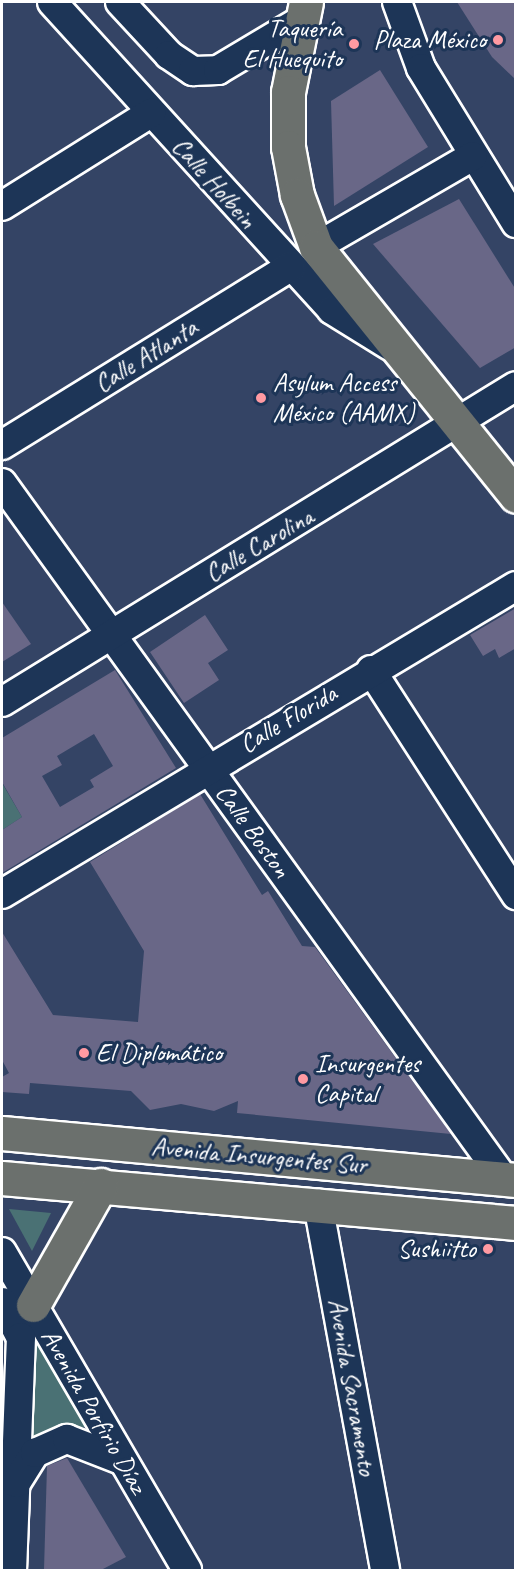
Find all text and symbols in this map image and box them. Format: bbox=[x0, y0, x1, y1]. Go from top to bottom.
place label: Taquería El Huequito bbox=[243, 13, 342, 74]
place label: Plaza México bbox=[373, 24, 486, 56]
marker: Plaza México bbox=[491, 33, 505, 47]
marker: Taquería El Huequito bbox=[347, 37, 361, 51]
street label: Calle Holbein bbox=[165, 131, 263, 235]
street label: Calle Atlanta bbox=[89, 312, 203, 400]
place label: Asylum Access México (AAMX) bbox=[273, 367, 414, 428]
marker: Asylum Access México (AAMX) bbox=[254, 391, 268, 405]
street label: Calle Carolina bbox=[199, 500, 319, 590]
street label: Calle Florida bbox=[234, 678, 342, 760]
street label: Calle Boston bbox=[209, 778, 297, 884]
place label: El Diplomático bbox=[96, 1037, 222, 1069]
marker: El Diplomático bbox=[77, 1046, 91, 1060]
place label: Insurgentes Capital bbox=[315, 1048, 420, 1110]
marker: Insurgentes Capital bbox=[296, 1072, 310, 1086]
street label: Avenida Insurgentes Sur bbox=[150, 1131, 368, 1181]
place label: Sushiitto bbox=[397, 1233, 476, 1265]
marker: Sushiitto bbox=[481, 1242, 495, 1256]
street label: Avenida Sacramento bbox=[321, 1296, 383, 1478]
street label: Avenida Porfirio Díaz bbox=[34, 1323, 154, 1499]

